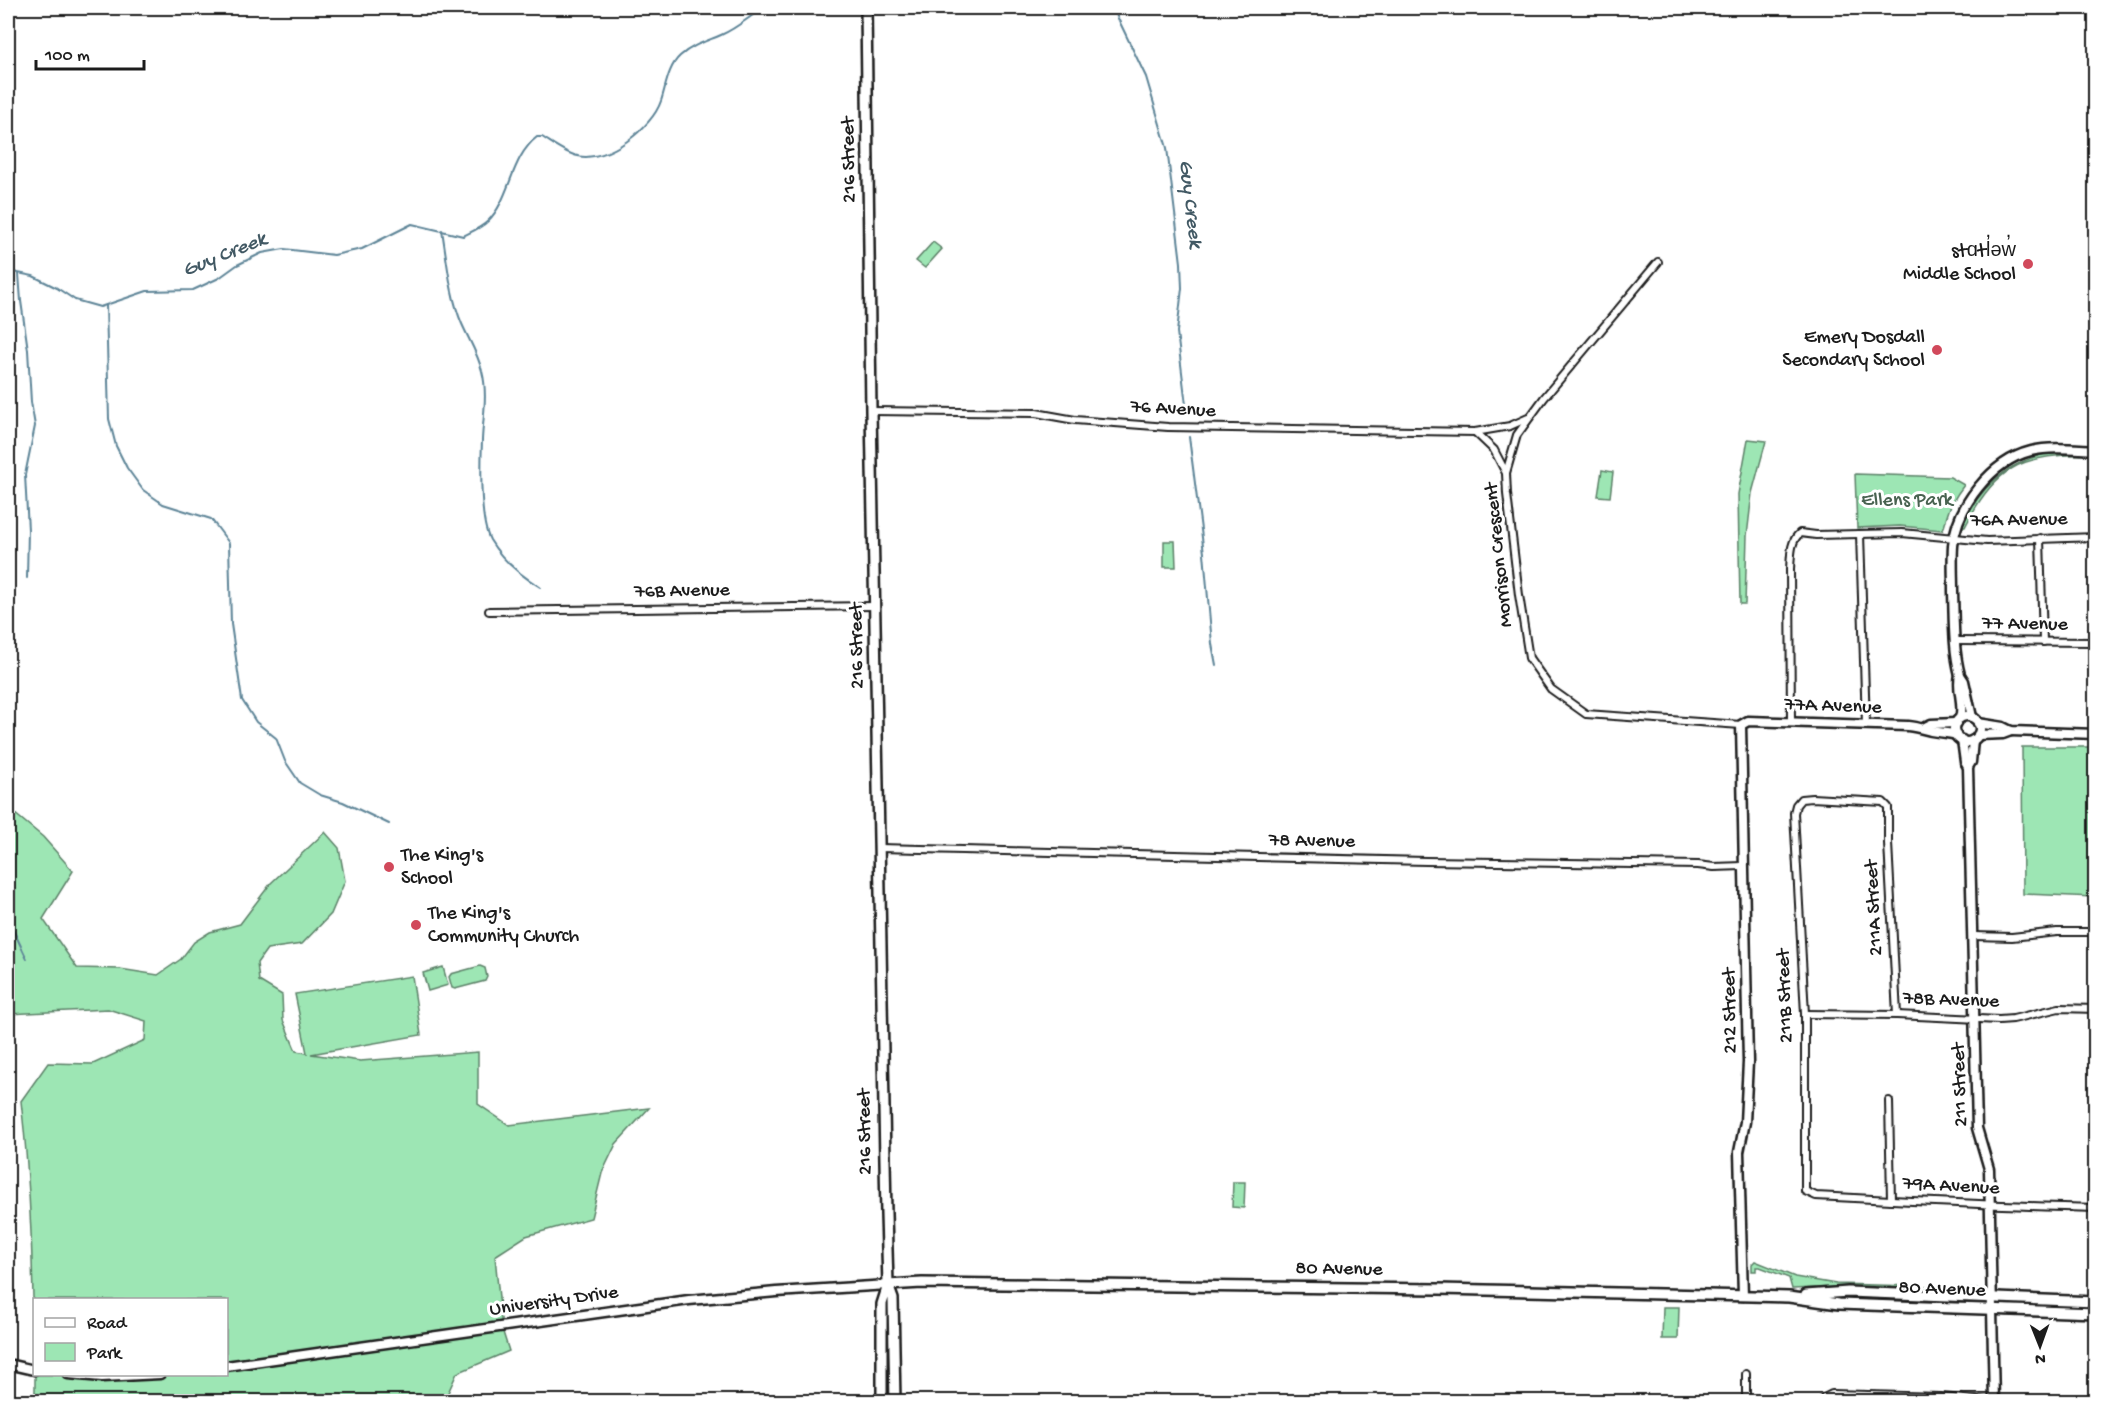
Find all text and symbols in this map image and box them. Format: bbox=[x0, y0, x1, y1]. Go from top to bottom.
scale bar bbox=[36, 33, 144, 71]
text: 100 m bbox=[44, 46, 90, 67]
street label: 216 Street bbox=[838, 115, 862, 203]
water label: Guy Creek bbox=[1171, 159, 1207, 252]
water label: Guy Creek bbox=[179, 227, 273, 284]
place label: stɑtl̓əw̓ Middle School bbox=[1903, 234, 2017, 287]
marker: stɑtl̓əw̓ Middle School bbox=[2021, 257, 2035, 271]
place label: Emery Dosdall Secondary School bbox=[1782, 327, 1925, 373]
marker: Emery Dosdall Secondary School bbox=[1930, 343, 1944, 357]
street label: 76 Avenue bbox=[1129, 396, 1217, 424]
street label: Morrison Crescent bbox=[1481, 480, 1519, 628]
park label: Ellens Park bbox=[1861, 490, 1955, 513]
street label: 76A Avenue bbox=[1969, 509, 2068, 533]
street label: 76B Avenue bbox=[633, 580, 731, 604]
street label: 216 Street bbox=[846, 601, 870, 689]
street label: 77 Avenue bbox=[1981, 613, 2069, 637]
street label: 77A Avenue bbox=[1783, 694, 1883, 720]
street label: 78 Avenue bbox=[1268, 830, 1356, 854]
place label: The King's School bbox=[400, 845, 484, 891]
street label: 211A Street bbox=[1861, 858, 1889, 956]
marker: The King's School bbox=[382, 860, 396, 874]
place label: The King's Community Church bbox=[427, 903, 579, 949]
marker: The King's Community Church bbox=[409, 918, 423, 932]
street label: 211B Street bbox=[1773, 947, 1799, 1043]
street label: 212 Street bbox=[1719, 966, 1743, 1054]
street label: 78B Avenue bbox=[1901, 988, 2000, 1014]
street label: 211 Street bbox=[1948, 1041, 1974, 1127]
street label: 216 Street bbox=[854, 1087, 878, 1175]
street label: 79A Avenue bbox=[1901, 1173, 2001, 1201]
street label: 80 Avenue bbox=[1295, 1258, 1383, 1282]
street label: 80 Avenue bbox=[1898, 1277, 1987, 1303]
street label: University Drive bbox=[488, 1281, 620, 1322]
legend bbox=[33, 1298, 228, 1376]
text: Road bbox=[87, 1314, 128, 1335]
north arrow bbox=[2010, 1316, 2070, 1376]
text: Park bbox=[86, 1344, 123, 1365]
text: N bbox=[2034, 1348, 2046, 1367]

